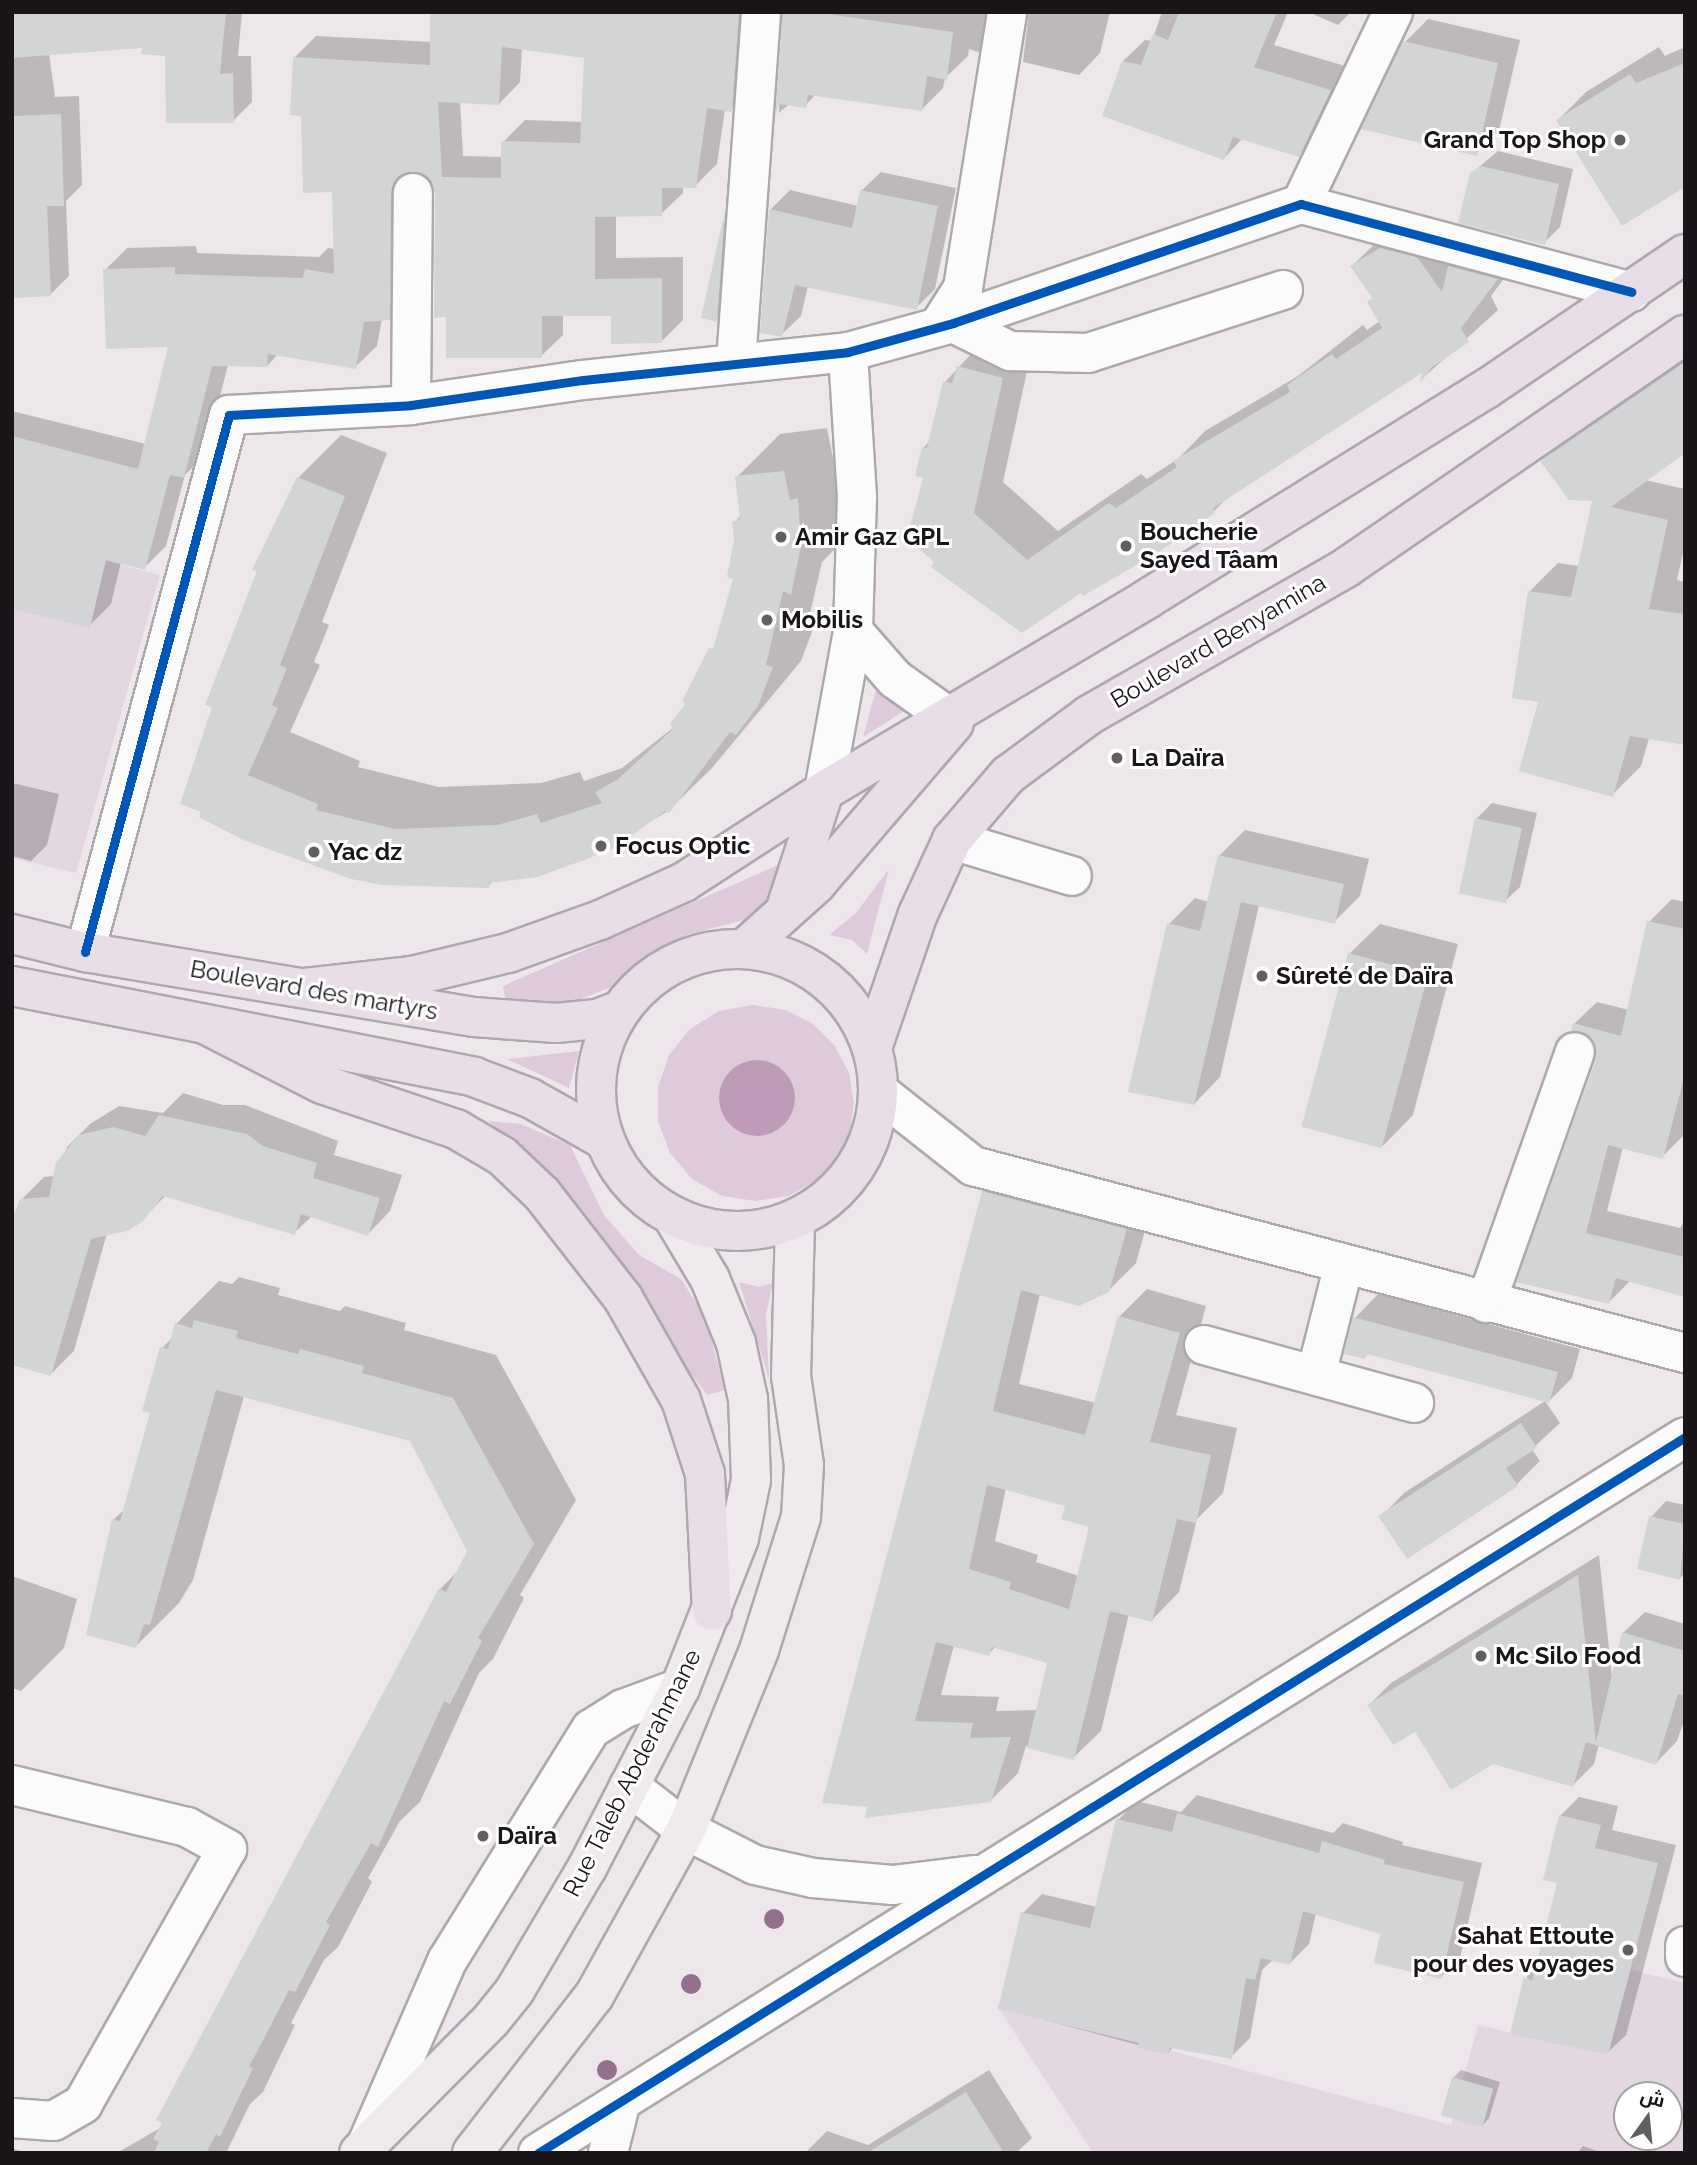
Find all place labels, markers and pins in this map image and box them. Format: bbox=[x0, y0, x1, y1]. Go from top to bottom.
place label: Grand Top Shop bbox=[1423, 126, 1606, 154]
marker: Grand Top Shop bbox=[1612, 132, 1628, 148]
place label: Boucherie Sayed Tâam bbox=[1140, 518, 1279, 574]
place label: Amir Gaz GPL bbox=[795, 523, 950, 551]
marker: Amir Gaz GPL bbox=[773, 529, 789, 545]
marker: Boucherie Sayed Tâam bbox=[1118, 538, 1134, 554]
place label: Mobilis bbox=[781, 606, 863, 634]
marker: Mobilis bbox=[759, 612, 775, 628]
place label: La Daïra bbox=[1131, 744, 1224, 772]
marker: La Daïra bbox=[1109, 750, 1125, 766]
place label: Focus Optic bbox=[615, 832, 751, 860]
place label: Yac dz bbox=[328, 838, 402, 866]
marker: Focus Optic bbox=[593, 838, 609, 854]
marker: Yac dz bbox=[306, 844, 322, 860]
place label: Sûreté de Daïra bbox=[1276, 962, 1454, 990]
marker: Sûreté de Daïra bbox=[1254, 968, 1270, 984]
place label: Mc Silo Food bbox=[1495, 1642, 1641, 1670]
marker: Mc Silo Food bbox=[1473, 1648, 1489, 1664]
place label: Daïra bbox=[497, 1822, 557, 1850]
marker: Daïra bbox=[475, 1828, 491, 1844]
place label: Sahat Ettoute pour des voyages bbox=[1412, 1922, 1614, 1978]
marker: Sahat Ettoute pour des voyages bbox=[1620, 1942, 1636, 1958]

